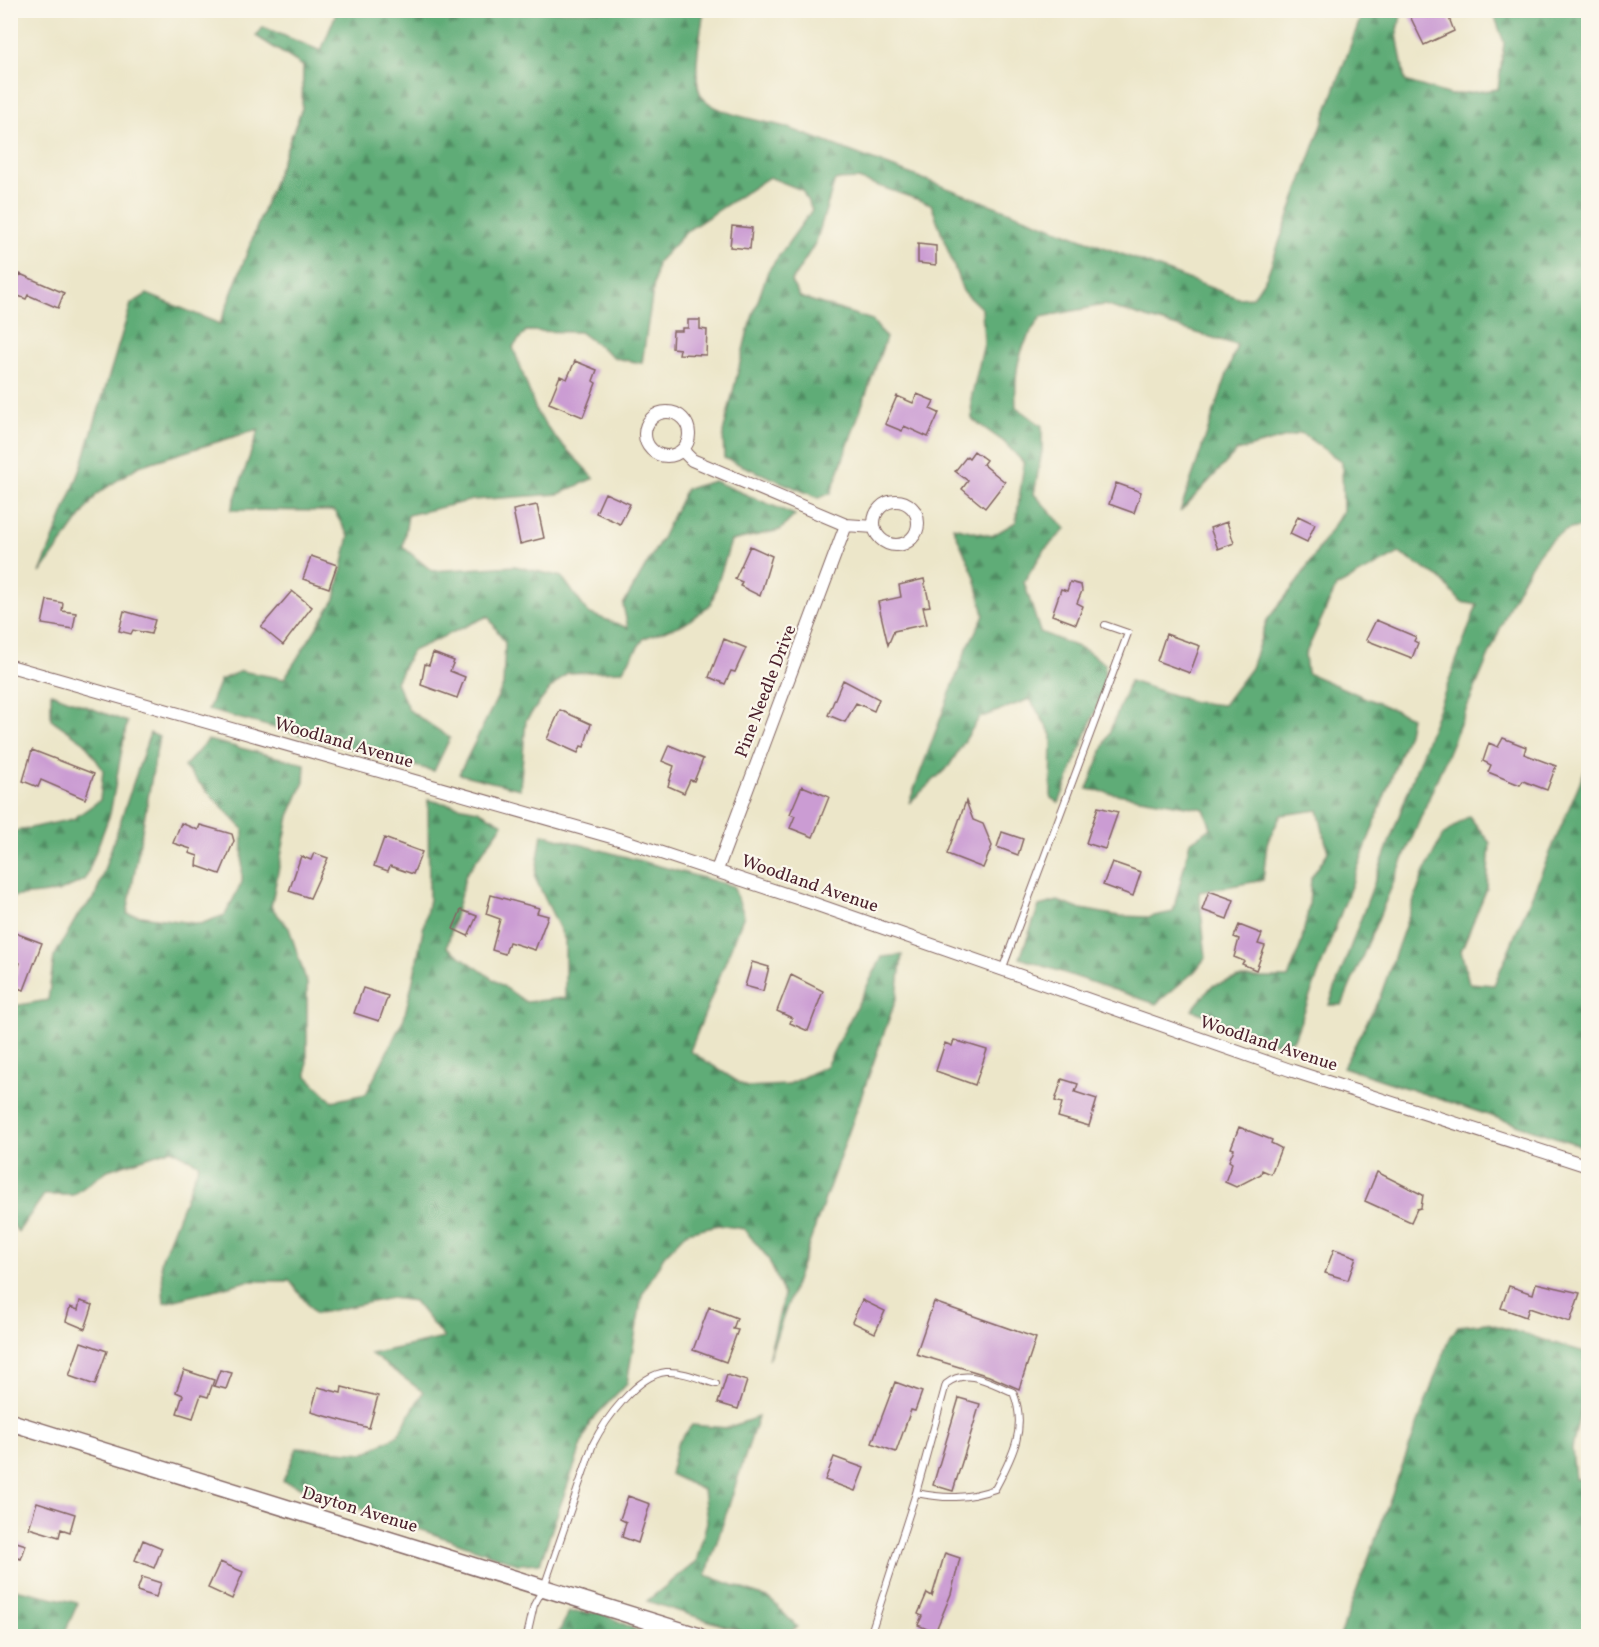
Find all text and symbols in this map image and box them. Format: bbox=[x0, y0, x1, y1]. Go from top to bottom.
street label: Pine Needle Drive bbox=[730, 621, 803, 762]
street label: Woodland Avenue bbox=[271, 712, 416, 775]
street label: Woodland Avenue bbox=[738, 849, 881, 920]
street label: Woodland Avenue bbox=[1196, 1010, 1341, 1079]
street label: Dayton Avenue bbox=[298, 1481, 421, 1540]

